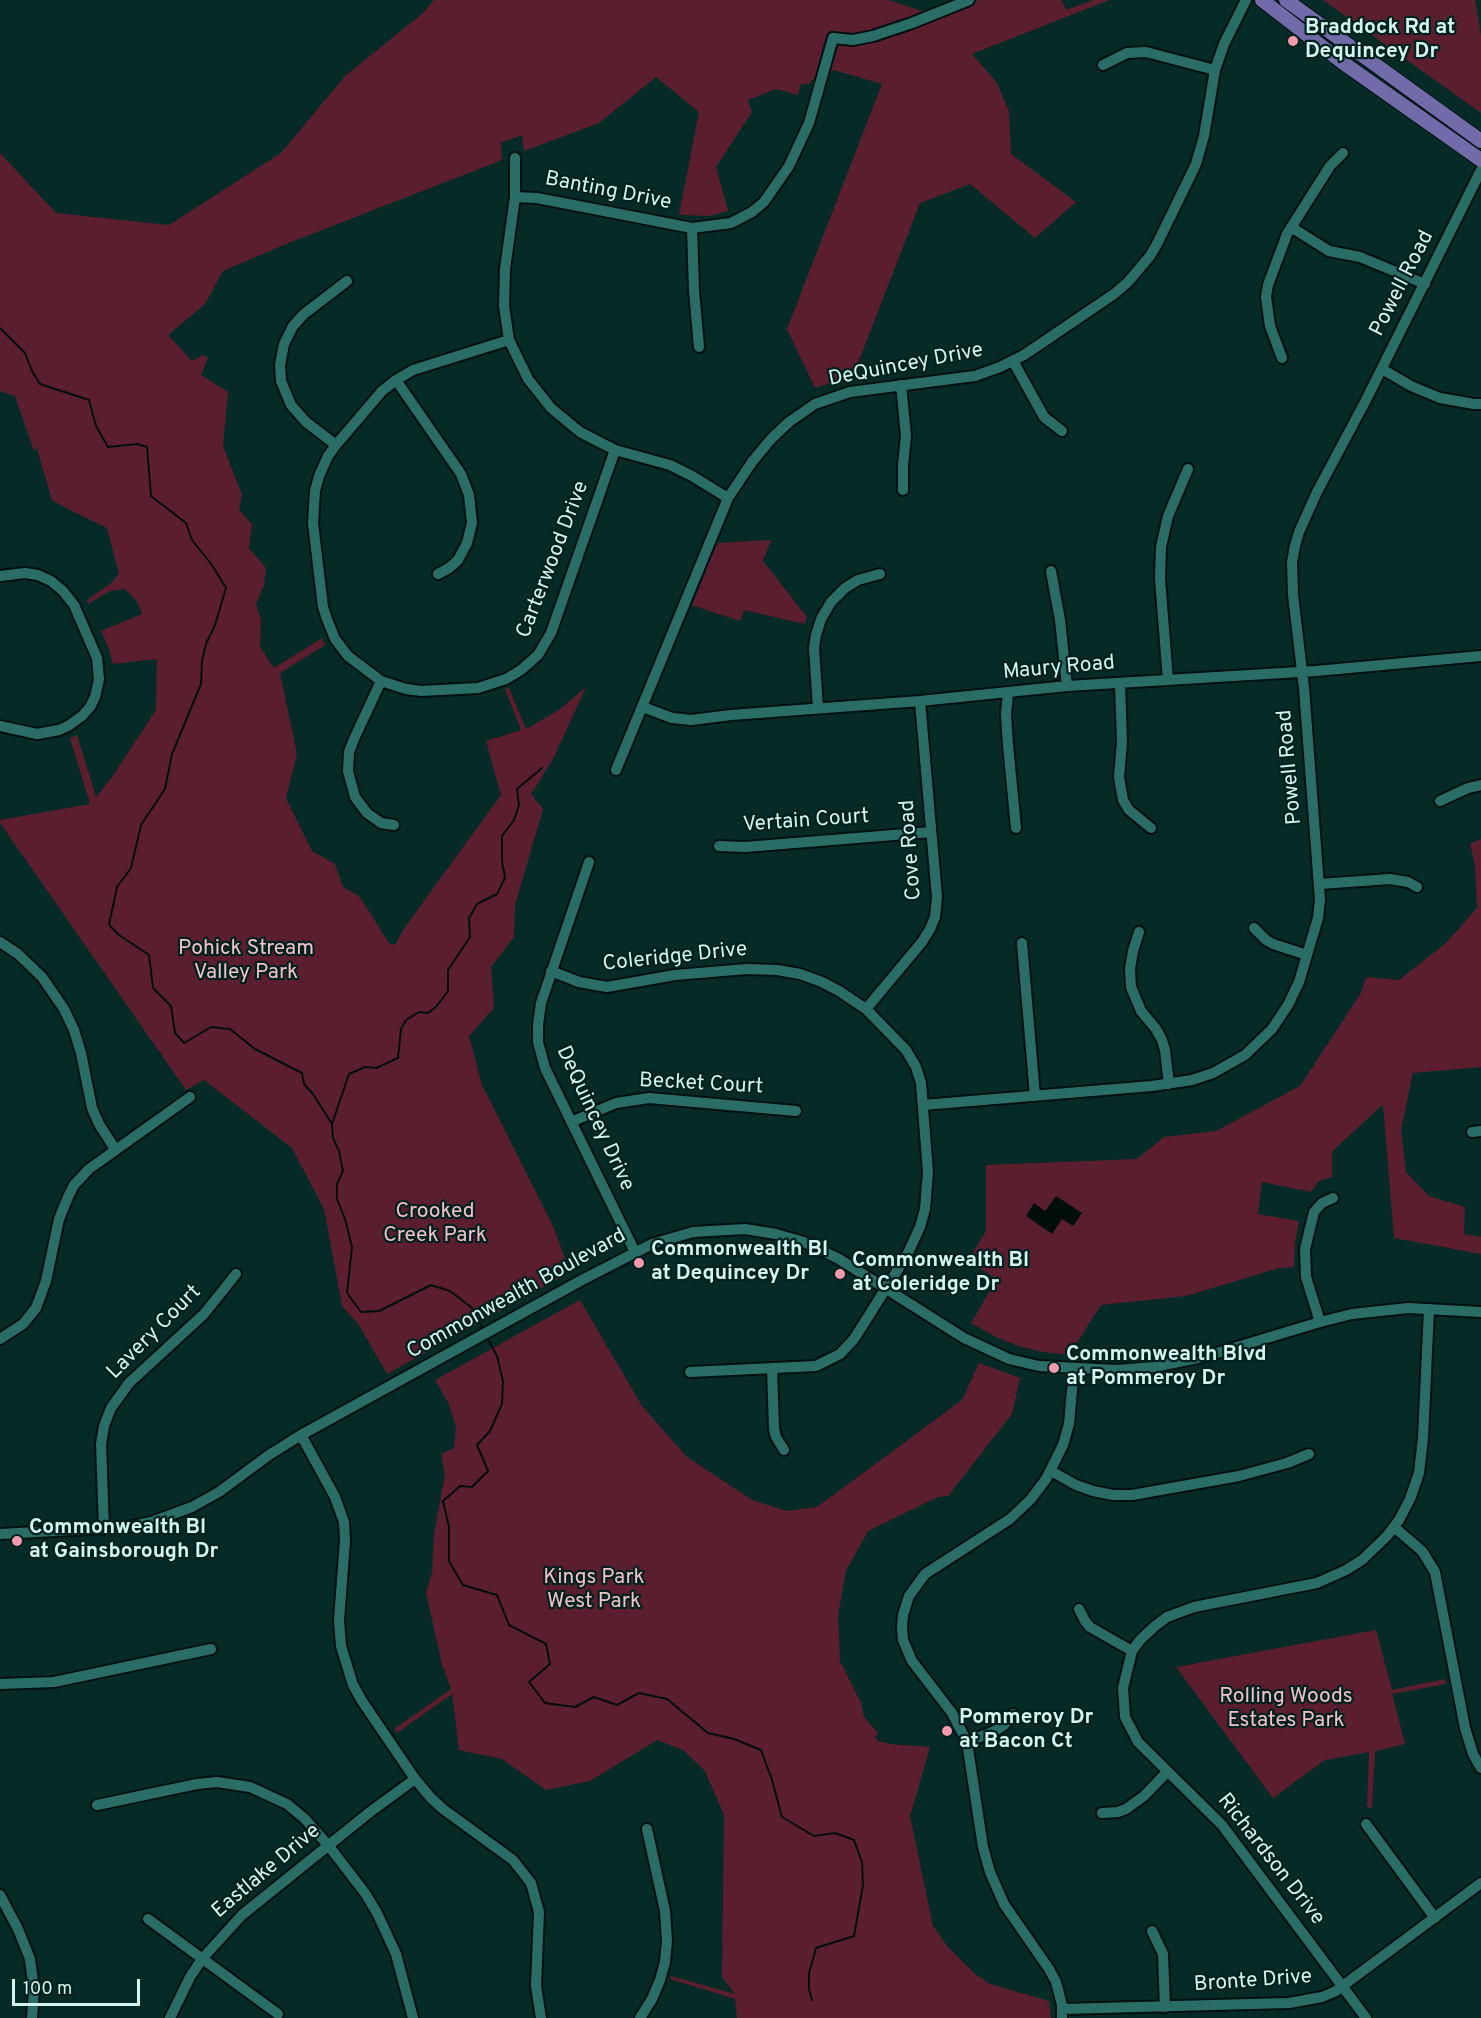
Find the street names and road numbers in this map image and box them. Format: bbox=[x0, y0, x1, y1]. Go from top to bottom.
street label: Banting Drive bbox=[543, 167, 673, 217]
street label: Powell Road bbox=[1366, 227, 1440, 341]
street label: DeQuincey Drive bbox=[826, 339, 986, 393]
street label: Carterwood Drive bbox=[512, 478, 596, 642]
street label: Maury Road bbox=[1002, 652, 1116, 686]
street label: Powell Road bbox=[1273, 708, 1309, 826]
street label: Cove Road bbox=[896, 799, 928, 901]
street label: Vertain Court bbox=[742, 805, 870, 839]
street label: Coleridge Drive bbox=[601, 938, 749, 978]
street label: DeQuincey Drive bbox=[549, 1042, 639, 1196]
street label: Becket Court bbox=[638, 1069, 764, 1101]
street label: Commonwealth Boulevard bbox=[403, 1224, 631, 1366]
street label: Lavery Court bbox=[103, 1281, 207, 1385]
street label: Richardson Drive bbox=[1211, 1789, 1329, 1931]
street label: Eastlake Drive bbox=[208, 1819, 326, 1925]
street label: Bronte Drive bbox=[1193, 1965, 1313, 1999]

